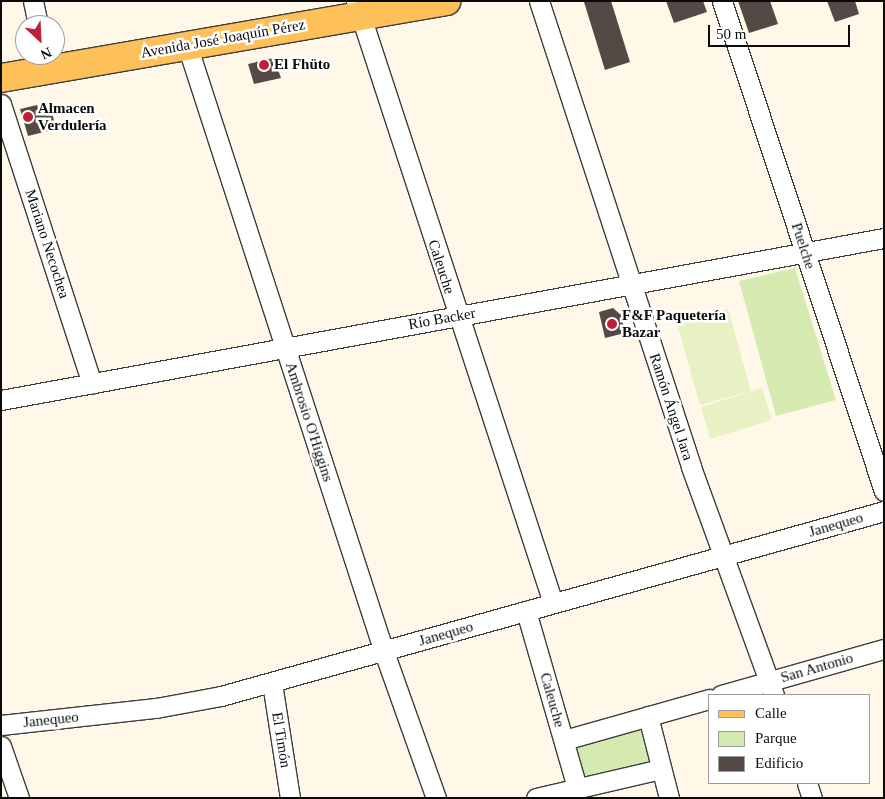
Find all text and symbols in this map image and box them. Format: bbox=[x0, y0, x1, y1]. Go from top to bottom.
north arrow bbox=[15, 15, 65, 65]
scale bar bbox=[710, 15, 852, 47]
street label: Avenida José Joaquín Pérez bbox=[139, 16, 307, 62]
text: 50 m bbox=[716, 26, 746, 42]
text: N bbox=[38, 44, 54, 62]
place label: El Fhüto bbox=[274, 56, 330, 74]
marker: El Fhüto bbox=[258, 59, 270, 71]
place label: Almacen Verdulería bbox=[38, 99, 107, 134]
marker: Almacen Verdulería bbox=[22, 111, 34, 123]
street label: Mariano Necochea bbox=[21, 187, 73, 301]
street label: Puelche bbox=[787, 221, 819, 271]
street label: Caleuche bbox=[424, 238, 458, 296]
street label: Río Backer bbox=[407, 304, 477, 334]
place label: F&F Paquetería Bazar bbox=[622, 306, 727, 341]
marker: F&F Paquetería Bazar bbox=[606, 318, 618, 330]
street label: Ramón Ángel Jara bbox=[645, 351, 697, 463]
street label: Ambrosio O'Higgins bbox=[281, 360, 337, 484]
street label: Janequeo bbox=[807, 509, 865, 541]
street label: Janequeo bbox=[417, 618, 475, 650]
street label: San Antonio bbox=[778, 649, 856, 687]
street label: Caleuche bbox=[536, 671, 568, 729]
legend bbox=[708, 694, 870, 784]
text: Calle bbox=[755, 705, 787, 721]
street label: Janequeo bbox=[22, 708, 80, 732]
street label: El Timón bbox=[268, 711, 294, 769]
text: Parque bbox=[755, 730, 797, 746]
text: Edificio bbox=[755, 755, 803, 771]

